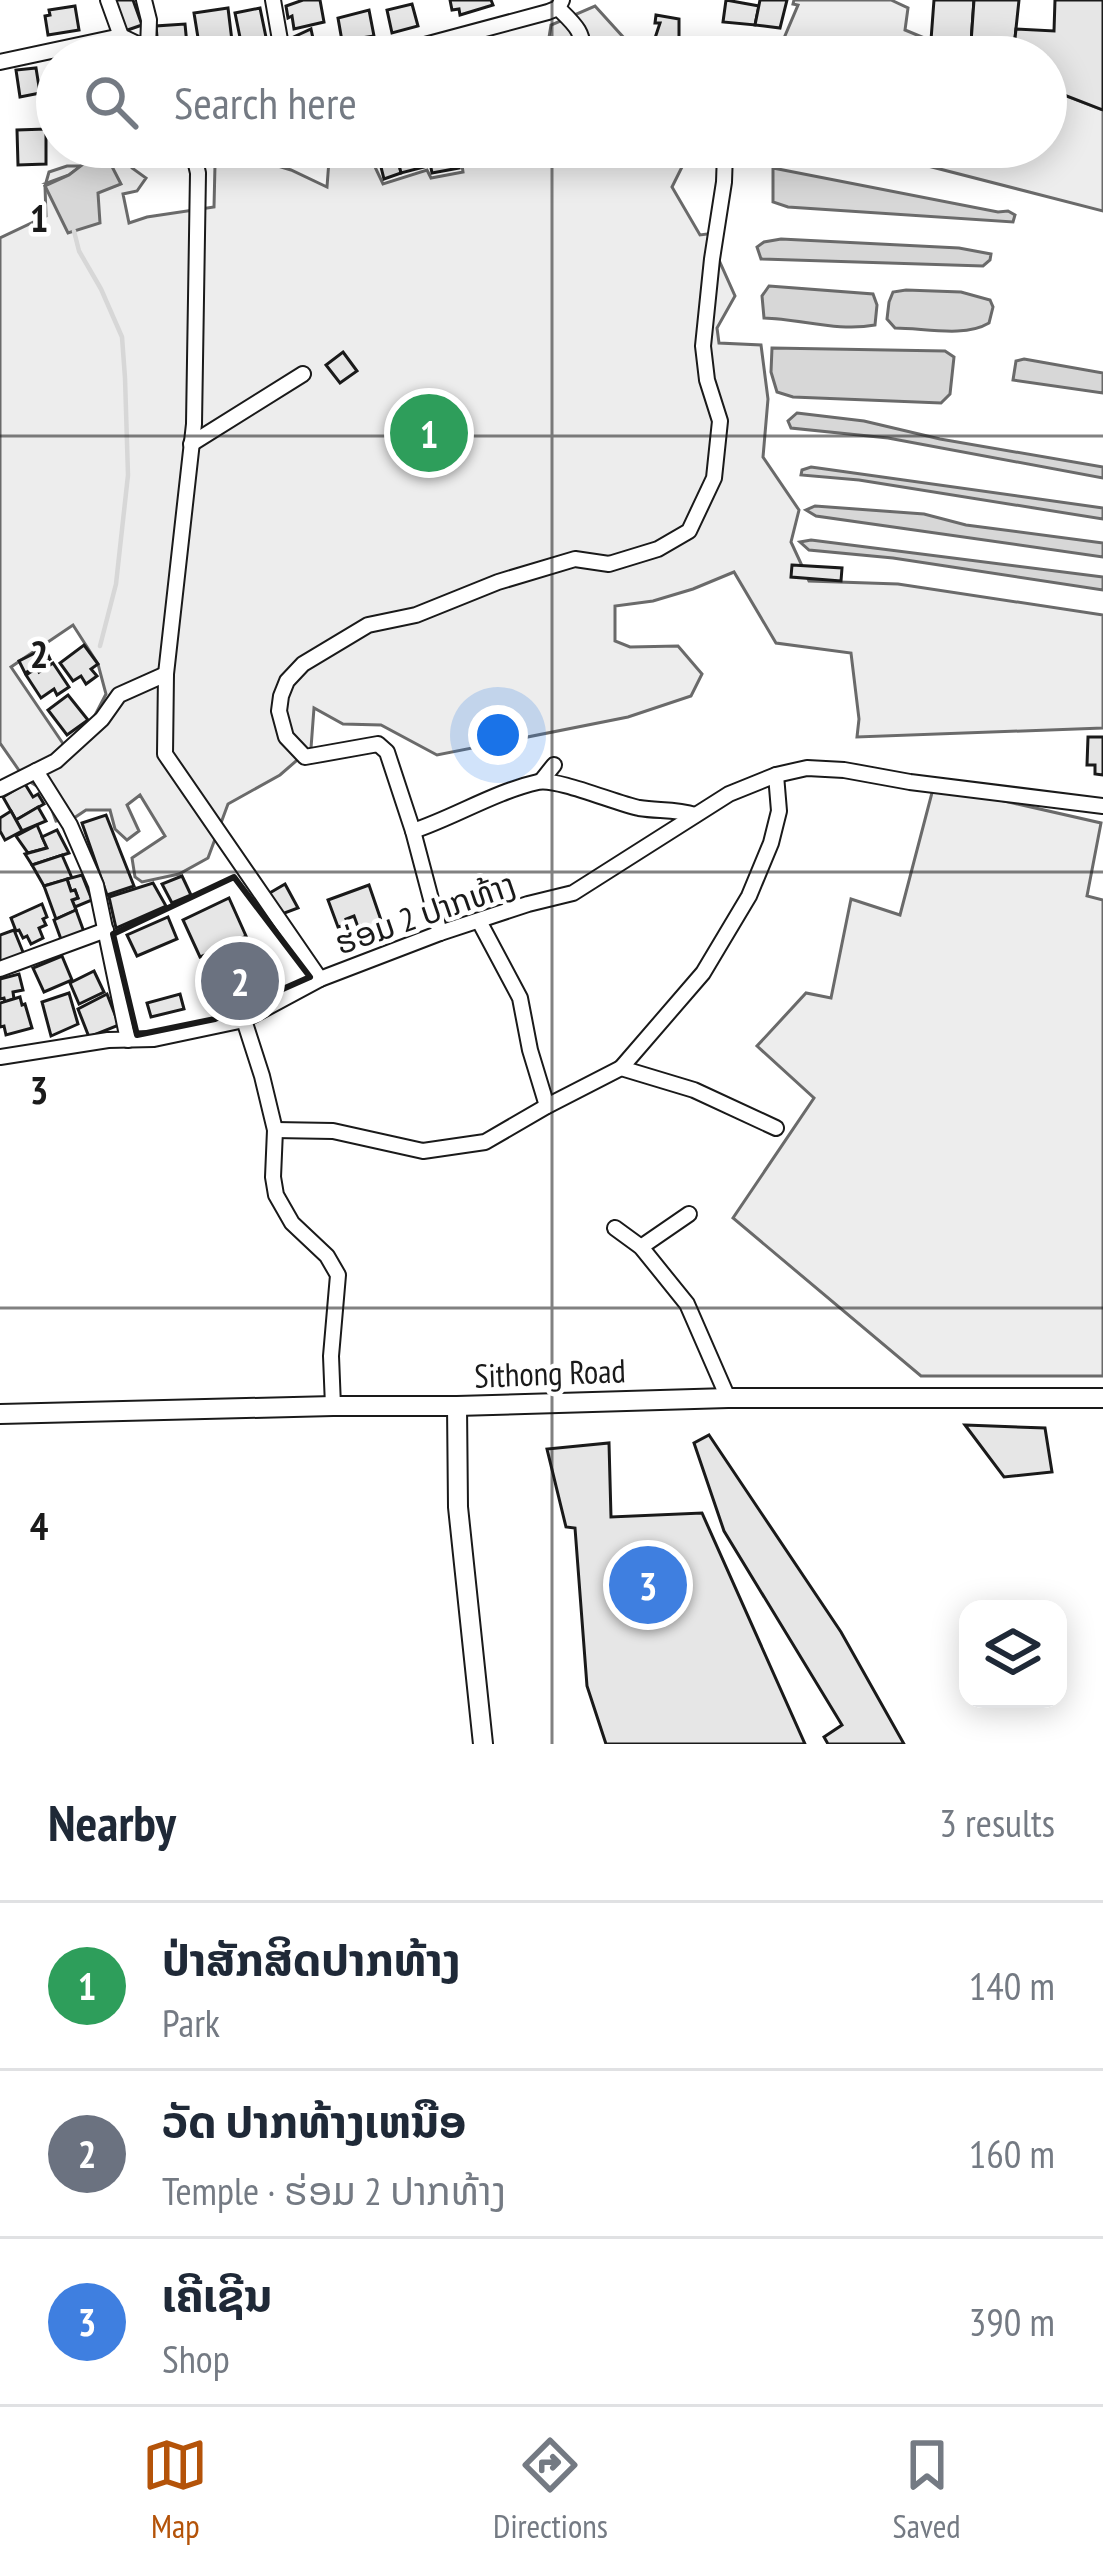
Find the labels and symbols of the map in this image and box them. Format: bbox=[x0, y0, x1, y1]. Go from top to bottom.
text: 1 bbox=[30, 192, 48, 243]
pin: 1 bbox=[390, 388, 468, 478]
text: 2 bbox=[30, 628, 48, 679]
your location bbox=[468, 705, 528, 765]
street label: ຮ່ອມ 2 ປາກທ້າງ bbox=[329, 862, 521, 963]
pin: 2 bbox=[201, 936, 279, 1026]
text: 3 bbox=[30, 1064, 48, 1115]
street label: Sithong Road bbox=[474, 1348, 626, 1397]
text: 4 bbox=[30, 1500, 49, 1551]
pin: 3 bbox=[609, 1540, 687, 1630]

